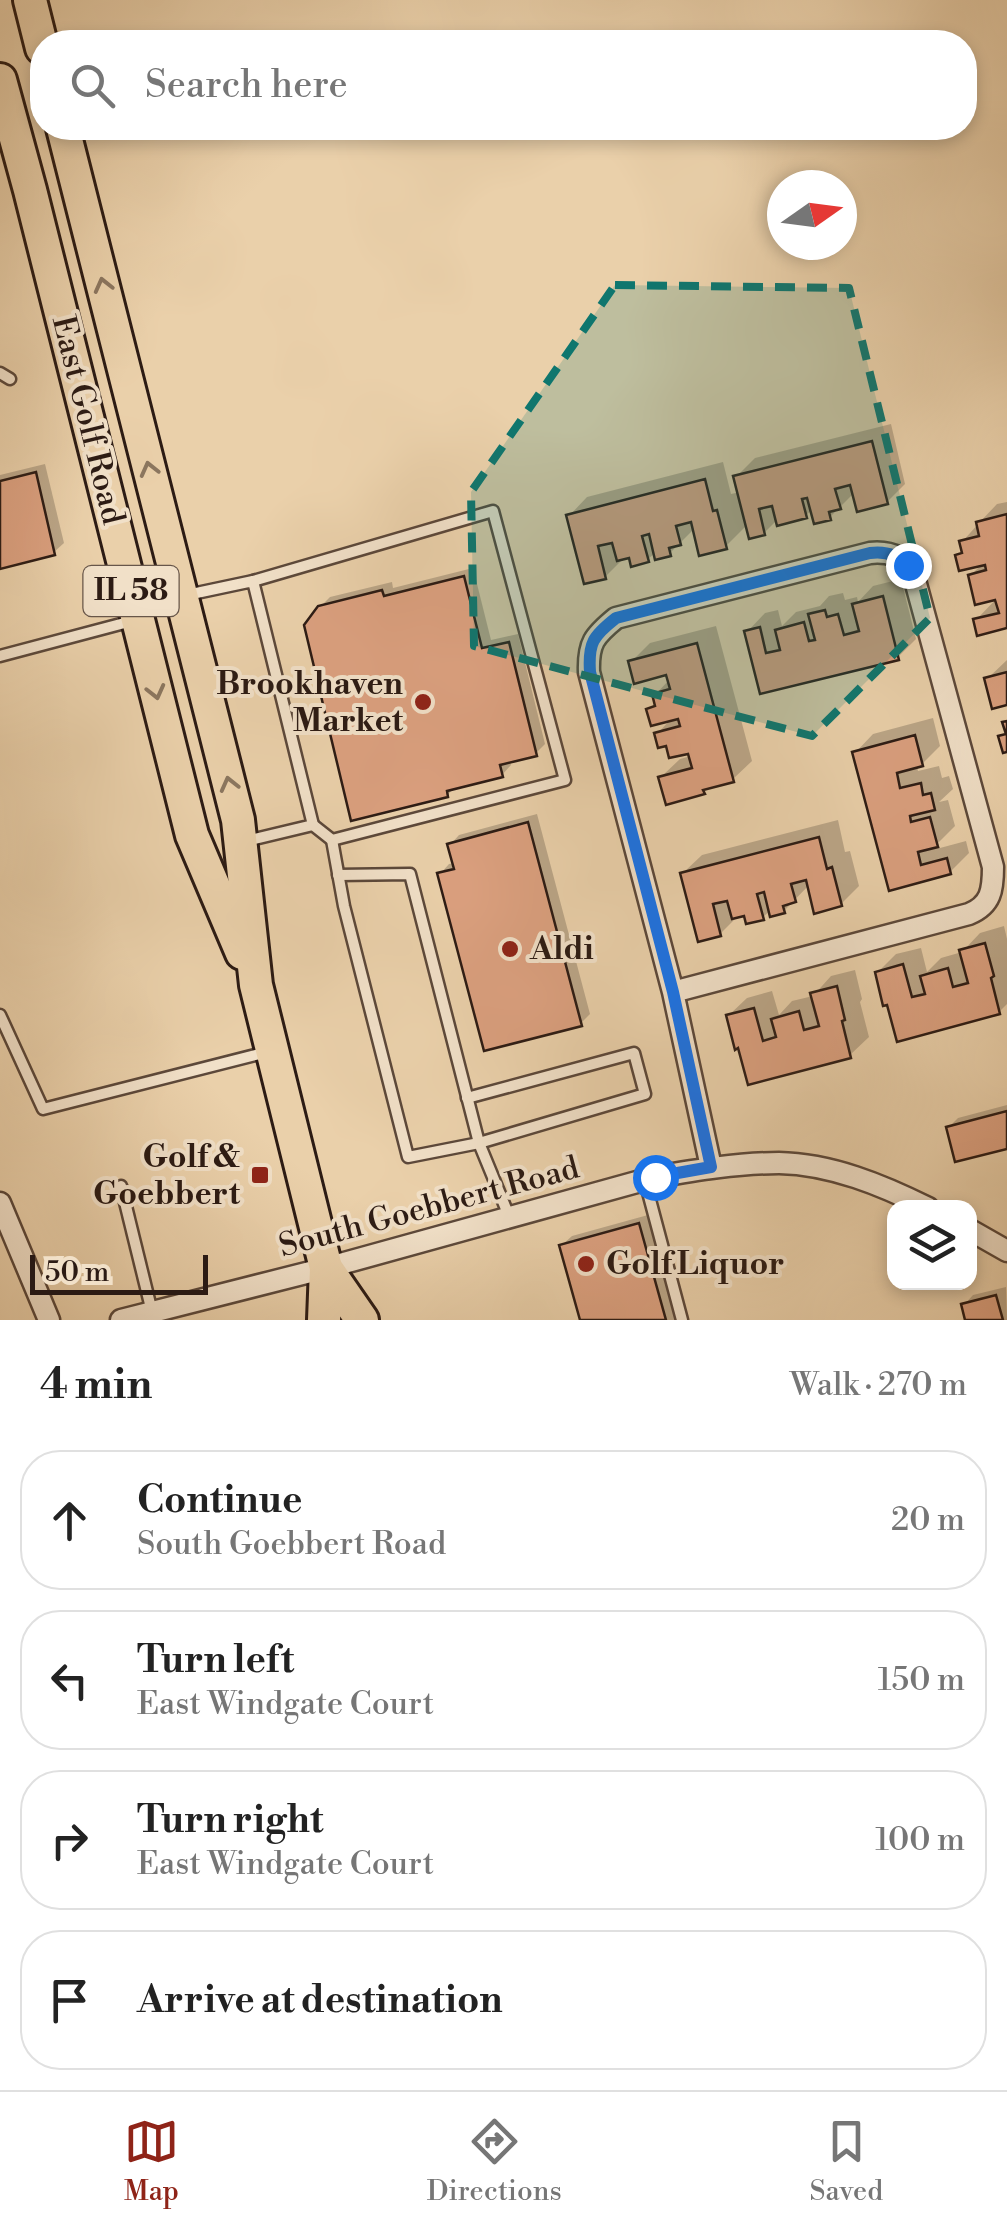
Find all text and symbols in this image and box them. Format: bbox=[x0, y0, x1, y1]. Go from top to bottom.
search box bbox=[30, 30, 977, 140]
icon: search bbox=[65, 58, 120, 113]
text: Search here bbox=[145, 62, 348, 109]
north arrow bbox=[767, 170, 857, 260]
one-way arrow bbox=[94, 277, 115, 294]
street label: East Golf Road bbox=[43, 311, 133, 529]
one-way arrow bbox=[140, 461, 161, 478]
route end bbox=[886, 543, 932, 589]
road number: IL 58 bbox=[84, 566, 178, 616]
place label: Brookhaven Market bbox=[216, 664, 404, 741]
one-way arrow bbox=[145, 683, 166, 700]
marker: Brookhaven Market bbox=[412, 691, 434, 713]
one-way arrow bbox=[219, 776, 240, 793]
place label: Aldi bbox=[529, 929, 594, 969]
marker: Aldi bbox=[499, 938, 521, 960]
place label: Golf & Goebbert bbox=[93, 1137, 241, 1214]
street label: South Goebbert Road bbox=[274, 1148, 584, 1266]
route start bbox=[633, 1155, 679, 1201]
marker: Golf & Goebbert bbox=[249, 1164, 271, 1186]
map controls bbox=[887, 1200, 977, 1290]
button: layers bbox=[887, 1200, 977, 1290]
place label: Golf Liquor bbox=[606, 1244, 785, 1284]
scale bar bbox=[30, 1250, 208, 1294]
marker: Golf Liquor bbox=[575, 1253, 597, 1275]
text: 50 m bbox=[45, 1255, 109, 1290]
text: 4 min bbox=[40, 1359, 152, 1412]
text: Walk · 270 m bbox=[790, 1365, 967, 1405]
text: Continue bbox=[137, 1477, 302, 1524]
icon: ahead bbox=[42, 1493, 97, 1548]
text: 20 m bbox=[891, 1500, 965, 1540]
text: South Goebbert Road bbox=[137, 1524, 446, 1564]
text: Turn left bbox=[137, 1637, 294, 1684]
icon: left bbox=[42, 1653, 97, 1708]
text: 150 m bbox=[878, 1660, 965, 1700]
text: East Windgate Court bbox=[137, 1684, 434, 1724]
text: Turn right bbox=[137, 1797, 323, 1844]
icon: right bbox=[42, 1813, 97, 1868]
text: 100 m bbox=[875, 1820, 965, 1860]
text: East Windgate Court bbox=[137, 1844, 434, 1884]
icon: arrive bbox=[42, 1973, 97, 2028]
text: Arrive at destination bbox=[137, 1977, 503, 2024]
tab: Map bbox=[124, 2114, 179, 2209]
tab: Directions bbox=[427, 2114, 562, 2209]
tab: Saved bbox=[810, 2114, 883, 2209]

